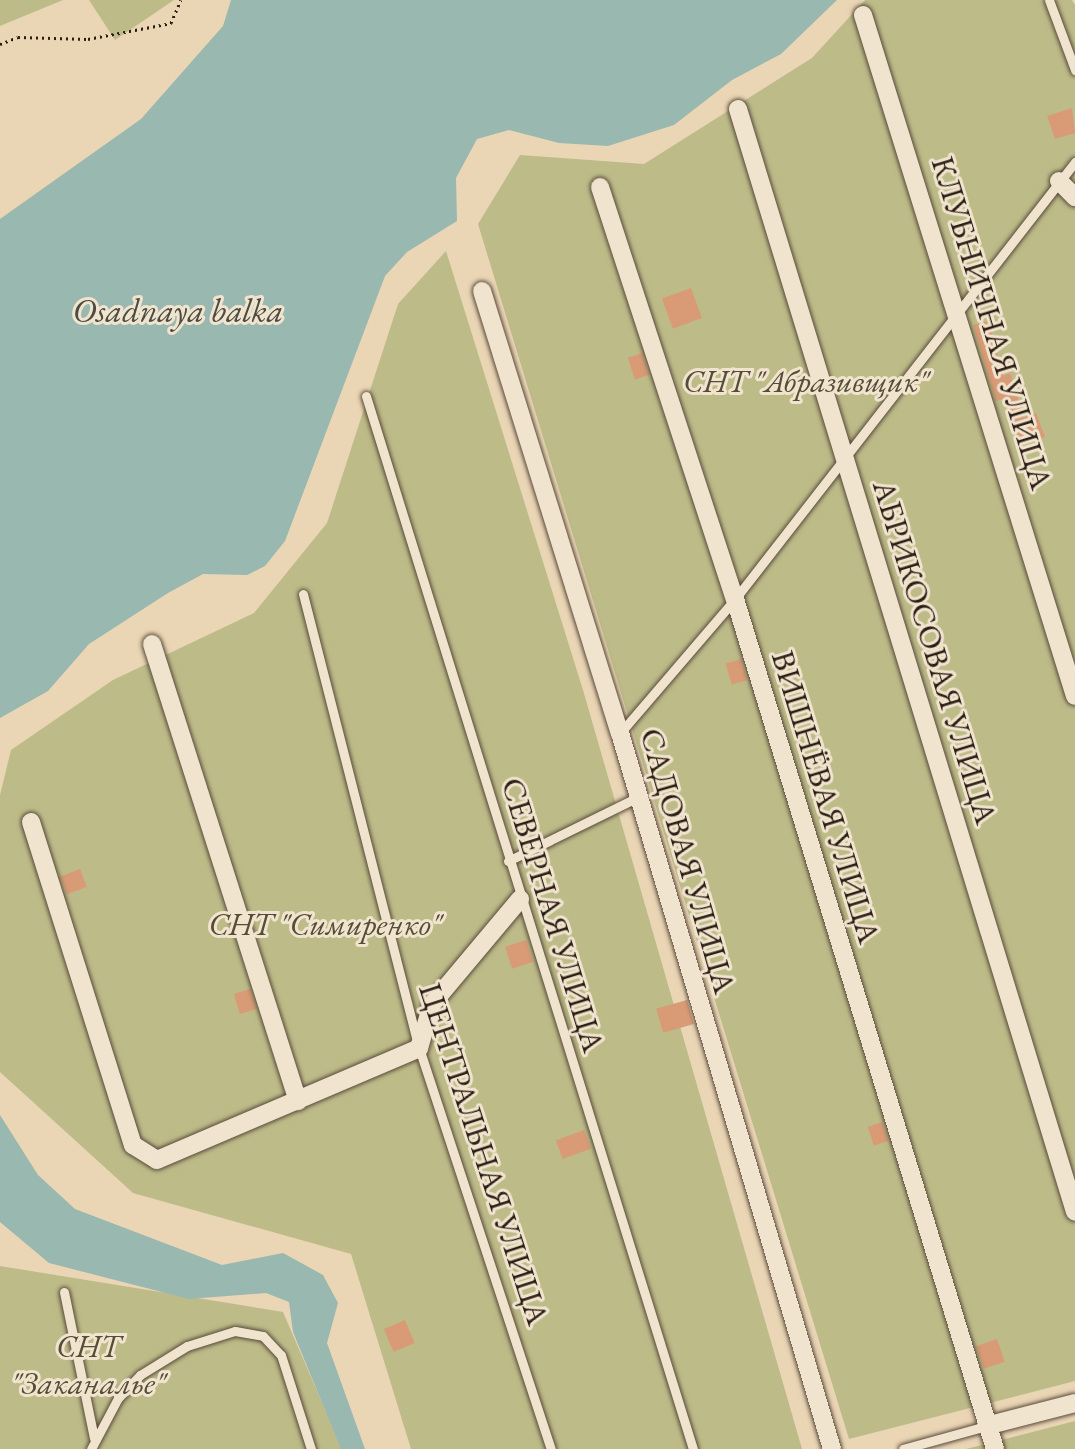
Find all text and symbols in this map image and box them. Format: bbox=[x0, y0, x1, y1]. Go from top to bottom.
street label: КЛУБНИЧНАЯ УЛИЦА bbox=[923, 152, 1061, 494]
water label: Osadnaya balka bbox=[72, 291, 284, 331]
park label: СНТ "Абразивщик" bbox=[683, 362, 929, 400]
street label: АБРИКОСОВАЯ УЛИЦА bbox=[864, 475, 1006, 829]
street label: ВИШНЁВАЯ УЛИЦА bbox=[763, 646, 889, 948]
street label: САДОВАЯ УЛИЦА bbox=[632, 724, 744, 998]
street label: СЕВЕРНАЯ УЛИЦА bbox=[493, 773, 613, 1057]
park label: СНТ "Симиренко" bbox=[208, 905, 442, 943]
street label: ЦЕНТРАЛЬНАЯ УЛИЦА bbox=[411, 978, 557, 1330]
park label: СНТ "Заканалье" bbox=[10, 1328, 166, 1403]

